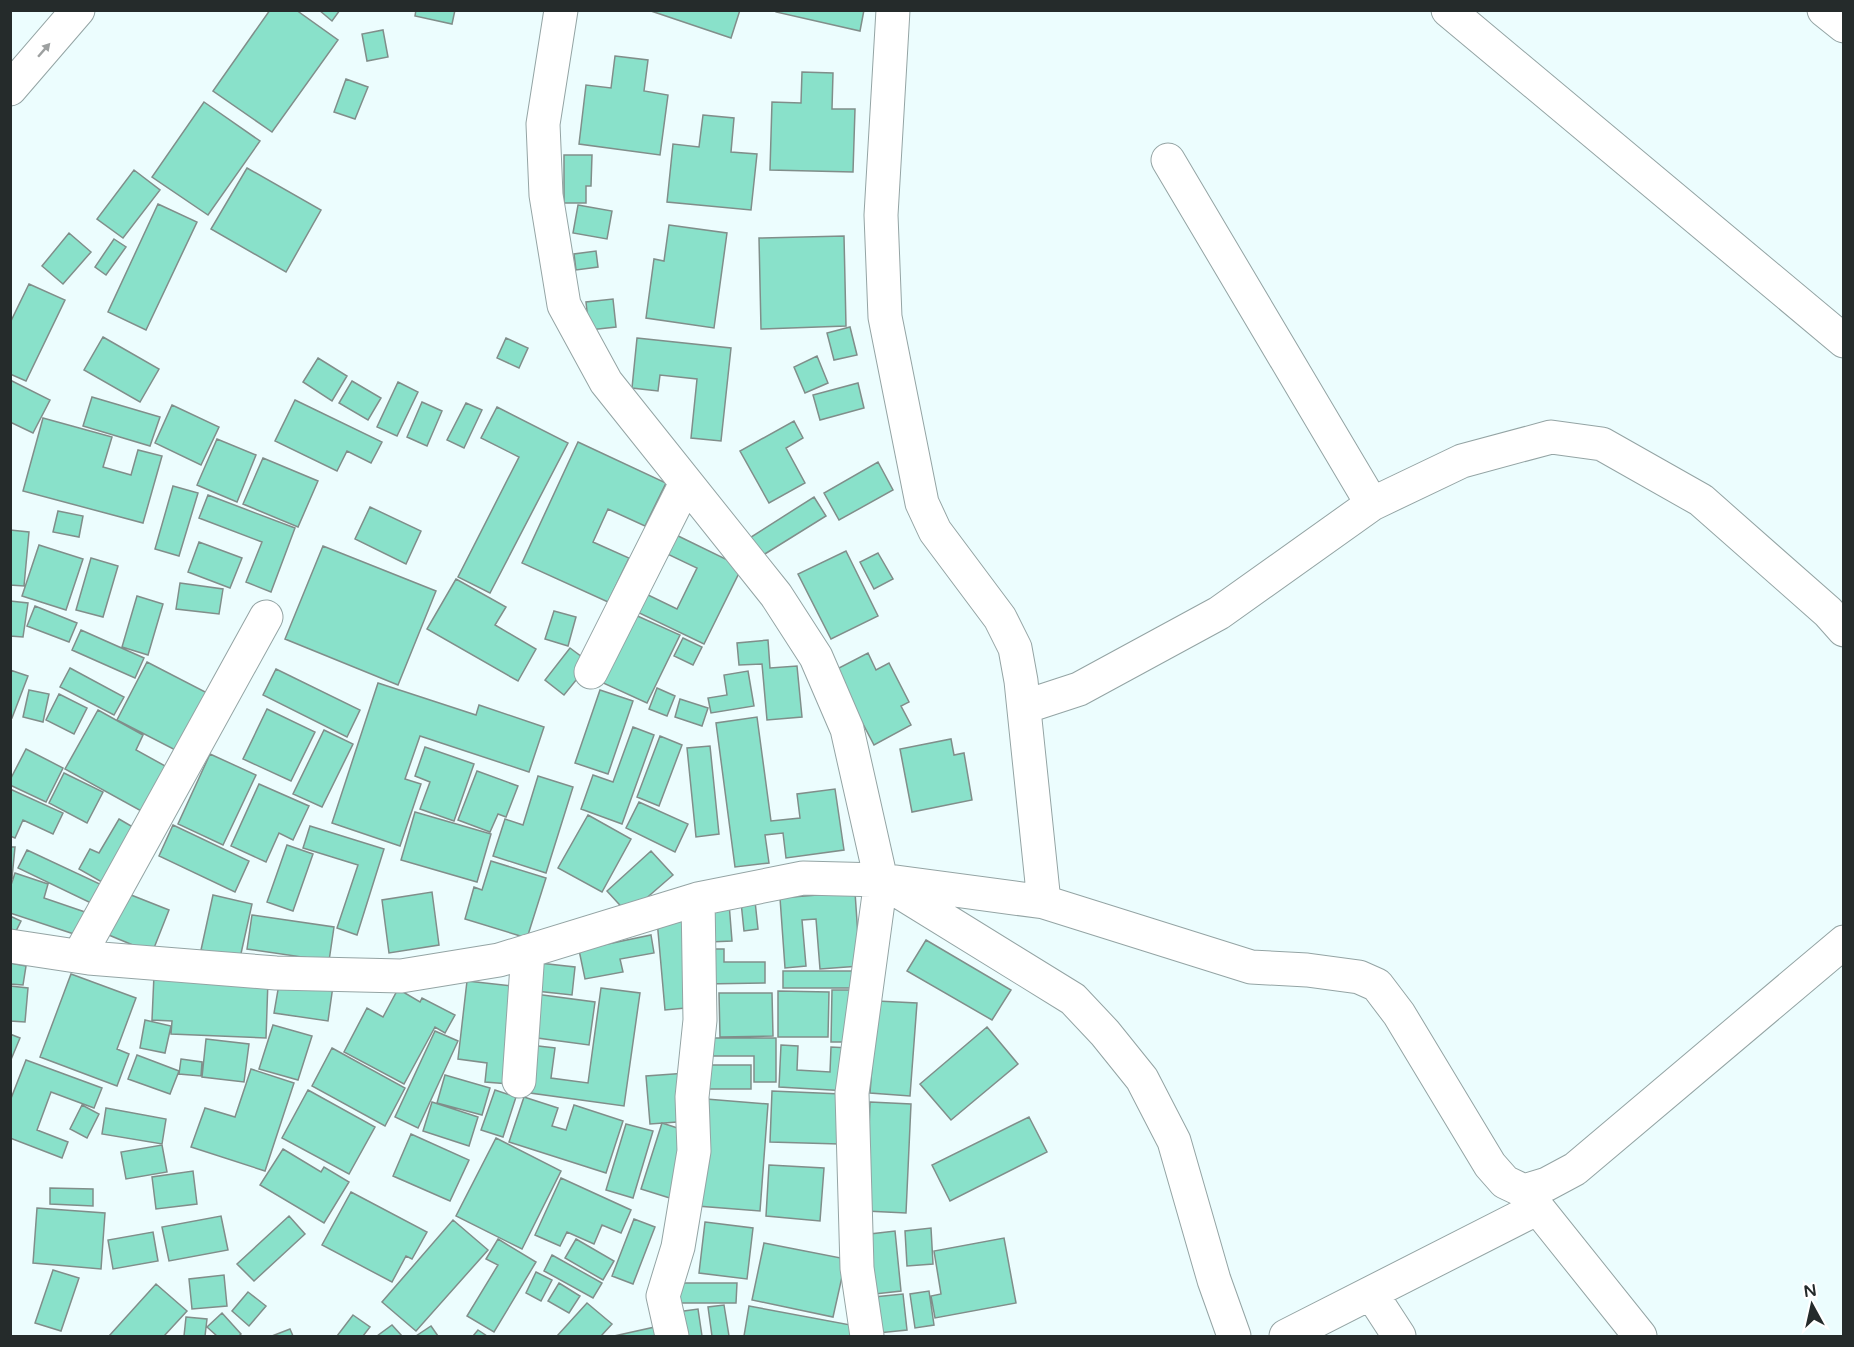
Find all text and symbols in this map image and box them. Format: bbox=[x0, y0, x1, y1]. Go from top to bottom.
one-way arrow bbox=[37, 43, 50, 58]
north arrow bbox=[1782, 1275, 1842, 1335]
text: N bbox=[1802, 1280, 1818, 1302]

